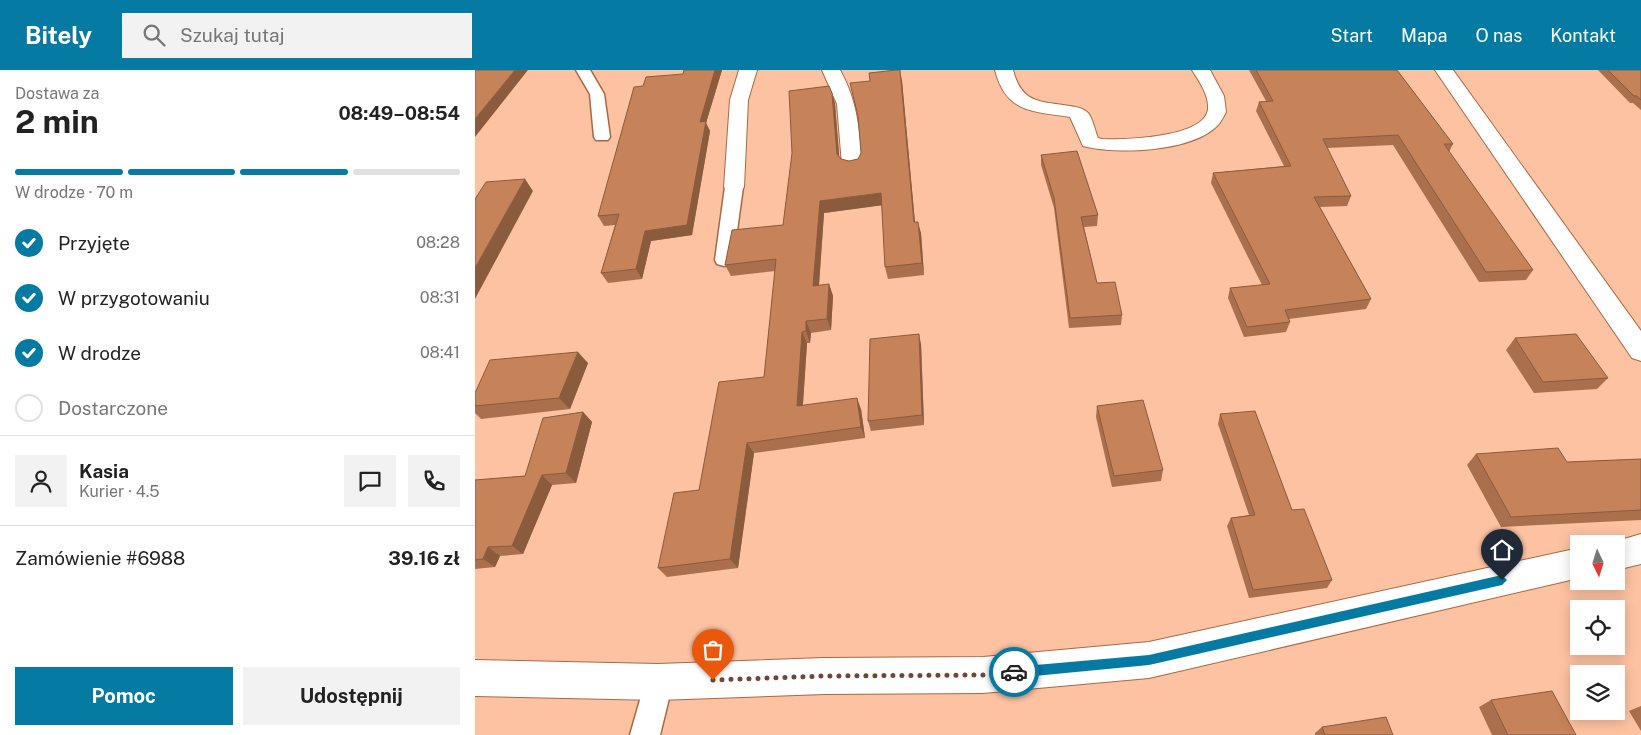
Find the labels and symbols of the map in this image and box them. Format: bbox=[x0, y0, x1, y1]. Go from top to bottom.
pin bbox=[1481, 529, 1523, 580]
north arrow bbox=[1570, 535, 1625, 590]
pin bbox=[692, 629, 734, 680]
courier bbox=[989, 647, 1039, 697]

